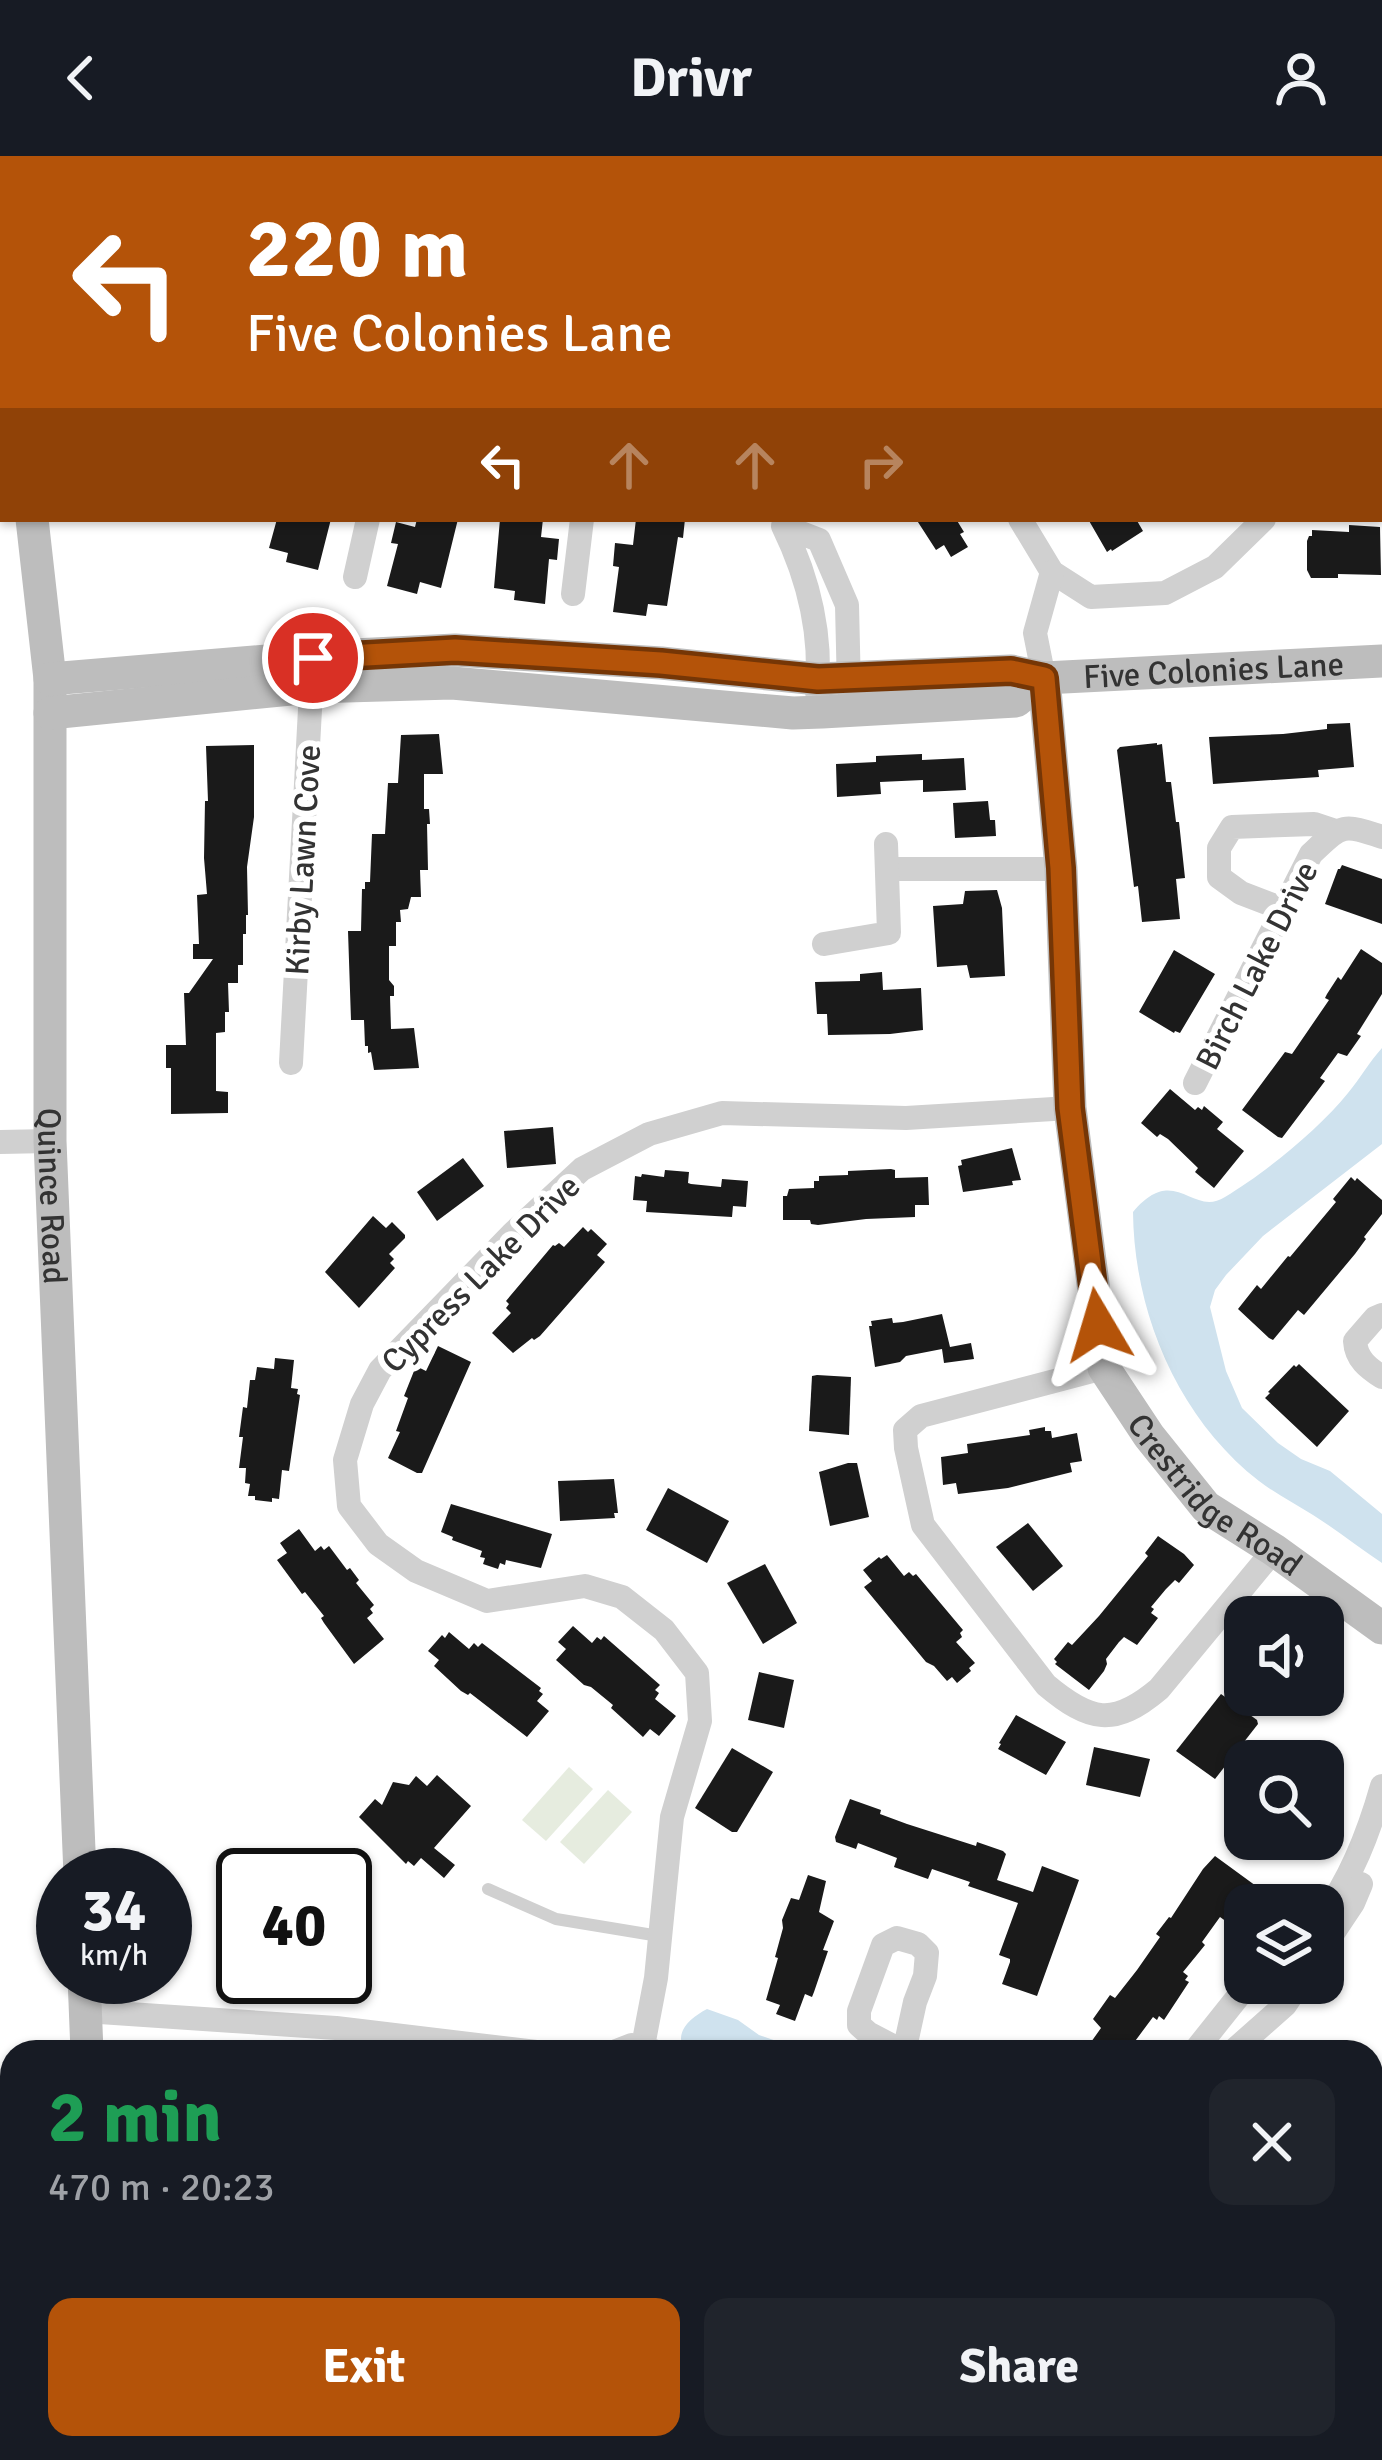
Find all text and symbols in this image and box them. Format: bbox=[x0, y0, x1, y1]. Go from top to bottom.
icon: back bbox=[48, 45, 114, 111]
text: Drivr bbox=[630, 45, 752, 112]
icon: person bbox=[1268, 45, 1334, 111]
text: 220 m bbox=[246, 197, 468, 301]
icon: left bbox=[48, 204, 204, 360]
text: Five Colonies Lane bbox=[246, 300, 673, 367]
icon: left bbox=[470, 432, 536, 498]
icon: ahead bbox=[596, 432, 662, 498]
icon: ahead bbox=[722, 432, 788, 498]
icon: right bbox=[848, 432, 914, 498]
pin bbox=[262, 607, 364, 709]
icon: arrive bbox=[280, 625, 346, 691]
street label: Five Colonies Lane bbox=[1082, 644, 1345, 698]
street label: Kirby Lawn Cove bbox=[277, 744, 330, 976]
street label: Birch Lake Drive bbox=[1187, 855, 1327, 1077]
street label: Quince Road bbox=[28, 1108, 75, 1285]
street label: Cypress Lake Drive bbox=[373, 1166, 589, 1382]
position arrow bbox=[1035, 1262, 1161, 1388]
street label: Crestridge Road bbox=[1118, 1406, 1310, 1586]
map controls bbox=[1224, 1596, 1344, 2004]
button: sound bbox=[1224, 1596, 1344, 1716]
button: search bbox=[1224, 1740, 1344, 1860]
speed limit sign: 40 bbox=[216, 1848, 372, 2004]
text: 34 bbox=[82, 1874, 146, 1948]
button: layers bbox=[1224, 1884, 1344, 2004]
text: km/h bbox=[80, 1937, 148, 1974]
text: 2 min bbox=[48, 2073, 222, 2162]
button: close bbox=[1209, 2079, 1335, 2205]
text: 470 m · 20:23 bbox=[48, 2163, 275, 2211]
button: Exit bbox=[48, 2298, 680, 2436]
button: Share bbox=[704, 2298, 1335, 2436]

